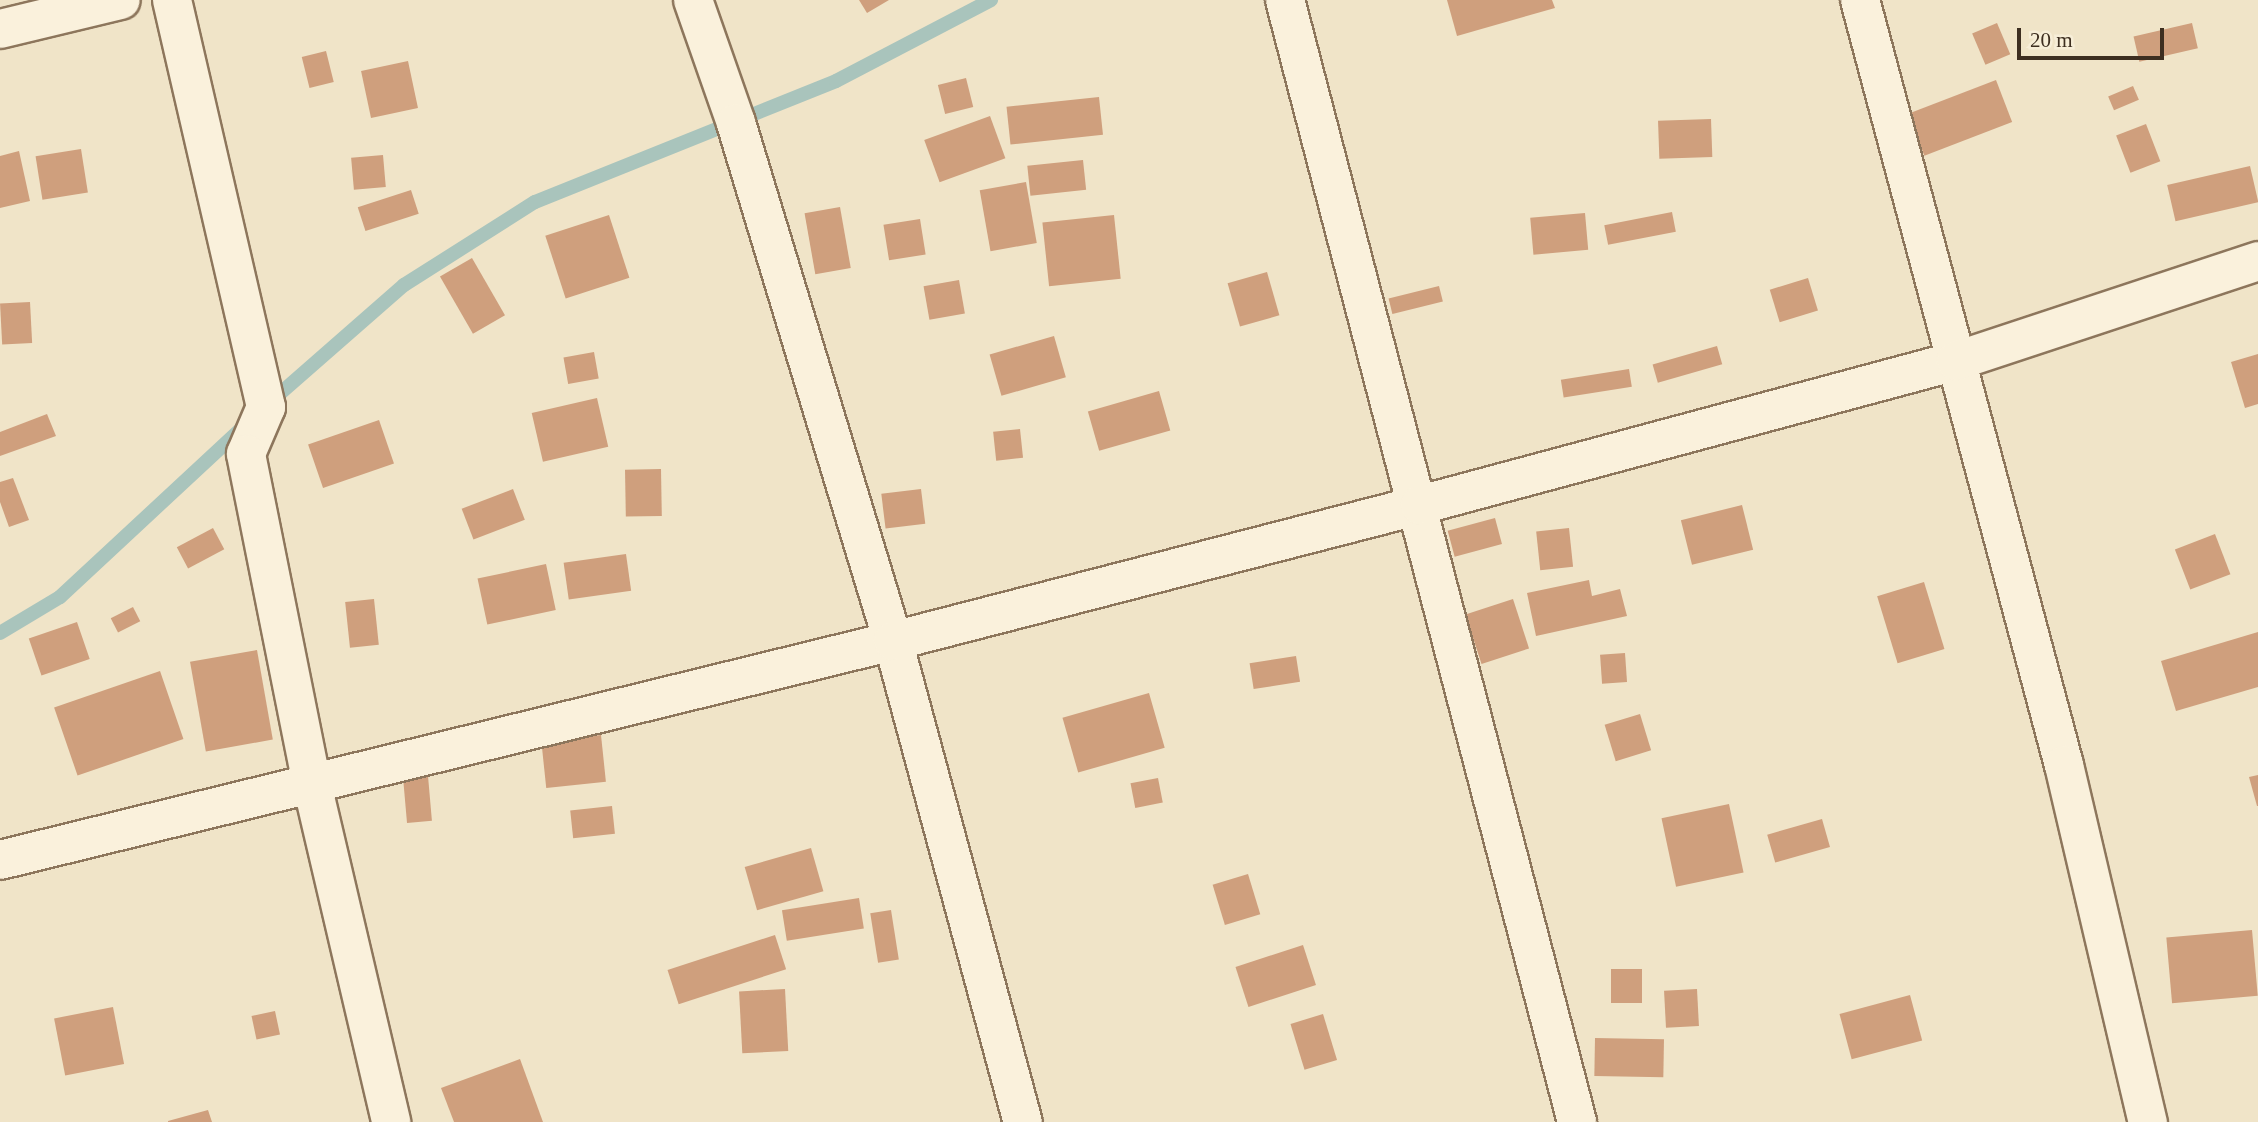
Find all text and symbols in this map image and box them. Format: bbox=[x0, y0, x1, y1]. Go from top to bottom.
scale bar bbox=[2020, 14, 2167, 58]
text: 20 m bbox=[2030, 28, 2073, 52]

